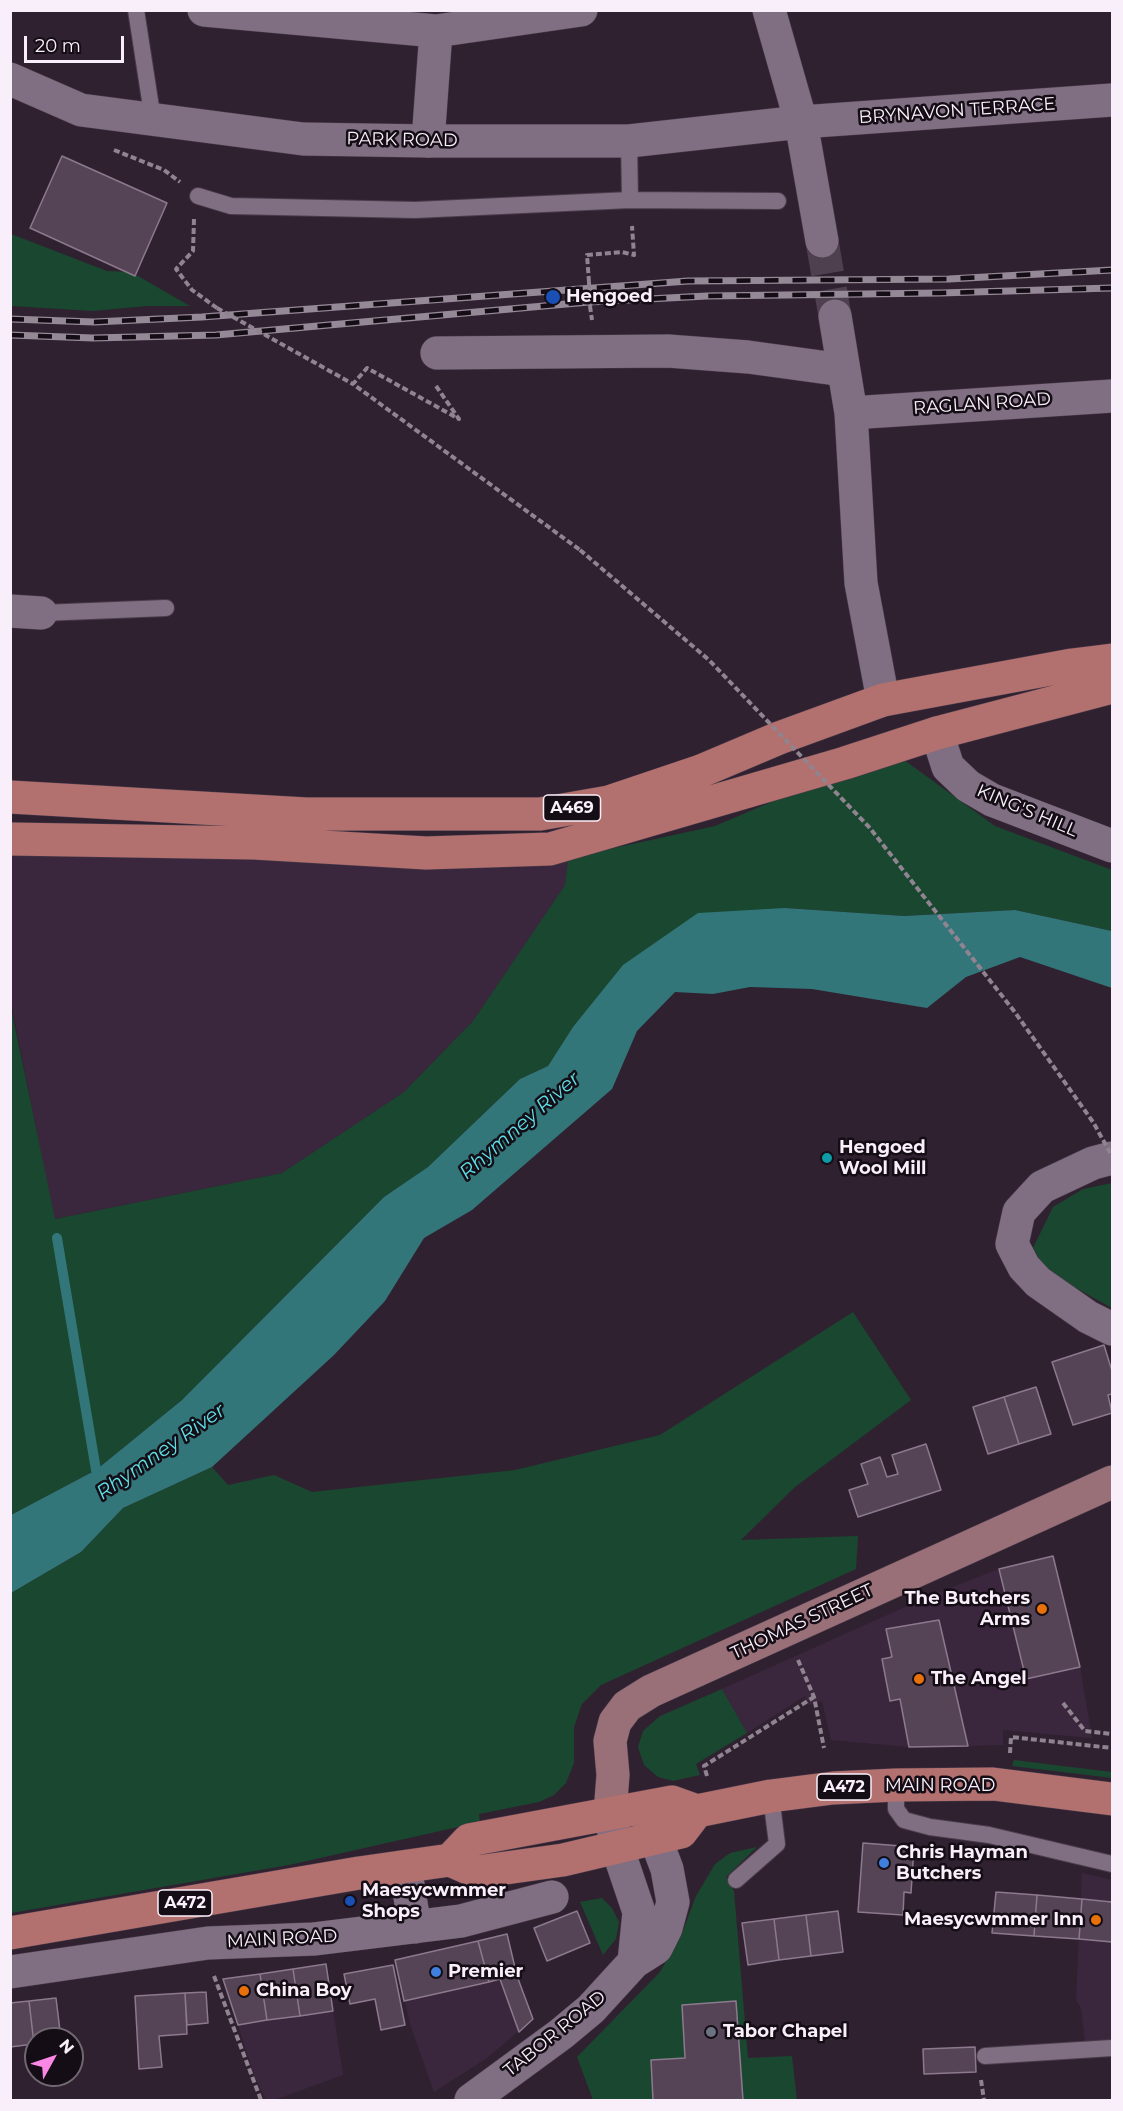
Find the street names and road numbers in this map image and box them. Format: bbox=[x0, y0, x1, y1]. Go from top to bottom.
street label: BRYNAVON TERRACE bbox=[858, 93, 1056, 129]
street label: PARK ROAD bbox=[346, 128, 458, 152]
street label: RAGLAN ROAD bbox=[912, 388, 1052, 420]
street label: KING'S HILL bbox=[973, 780, 1081, 842]
road number: A469 bbox=[544, 795, 600, 821]
street label: THOMAS STREET bbox=[727, 1580, 877, 1664]
road number: A472 bbox=[817, 1774, 871, 1800]
street label: MAIN ROAD bbox=[885, 1775, 995, 1797]
road number: A472 bbox=[158, 1890, 212, 1916]
street label: MAIN ROAD bbox=[226, 1925, 338, 1953]
street label: TABOR ROAD bbox=[500, 1986, 610, 2082]

